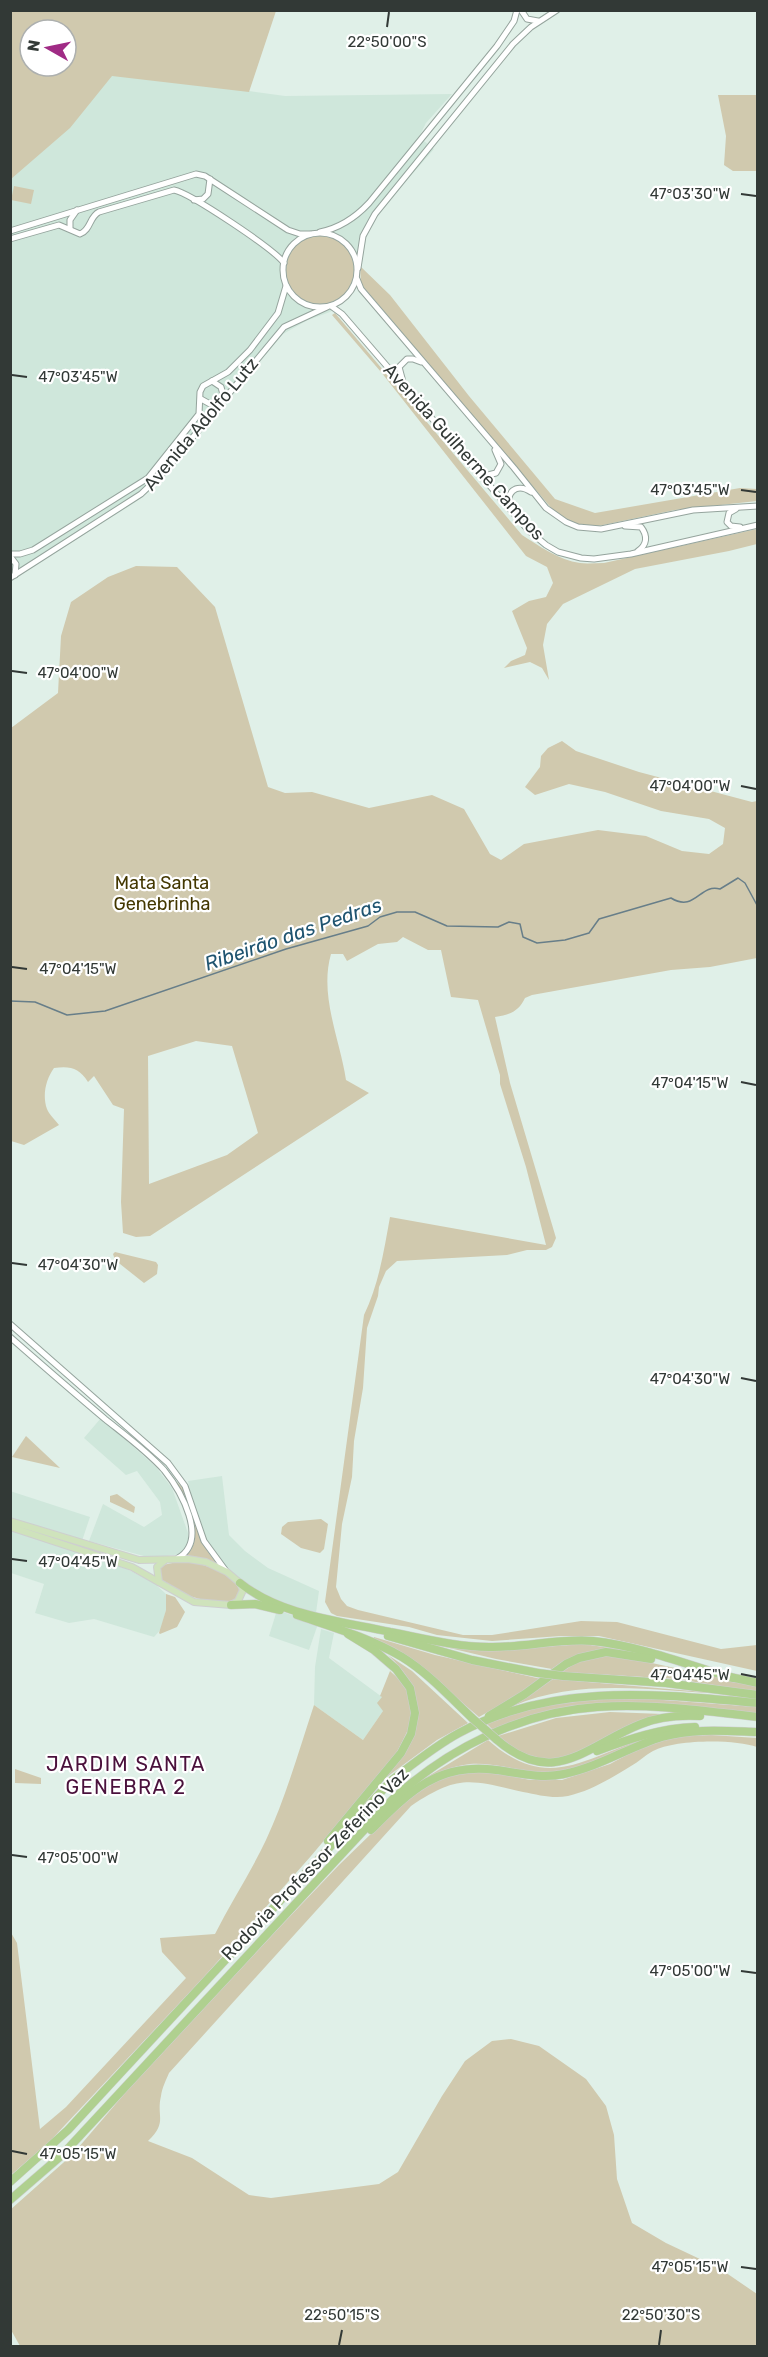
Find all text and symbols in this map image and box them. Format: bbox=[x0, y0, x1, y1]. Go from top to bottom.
north arrow bbox=[18, 18, 78, 78]
text: 22°50'00"S bbox=[347, 33, 427, 51]
text: N bbox=[23, 39, 44, 53]
text: 47°03'30"W bbox=[650, 185, 730, 203]
street label: Avenida Adolfo Lutz bbox=[139, 353, 263, 495]
street label: Avenida Guilherme Campos bbox=[379, 359, 549, 545]
text: 47°03'45"W bbox=[38, 368, 118, 386]
text: 47°03'45"W bbox=[650, 481, 730, 499]
text: 47°04'00"W bbox=[37, 664, 119, 682]
text: 47°04'00"W bbox=[649, 777, 731, 795]
park label: Mata Santa Genebrinha bbox=[113, 872, 211, 915]
water label: Ribeirão das Pedras bbox=[201, 892, 385, 976]
text: 47°04'15"W bbox=[39, 960, 117, 978]
text: 47°04'15"W bbox=[651, 1074, 729, 1092]
text: 47°04'30"W bbox=[38, 1256, 118, 1274]
text: 47°04'30"W bbox=[650, 1370, 730, 1388]
text: 47°04'45"W bbox=[38, 1553, 118, 1571]
text: 47°04'45"W bbox=[650, 1666, 730, 1684]
district label: JARDIM SANTA GENEBRA 2 bbox=[46, 1752, 206, 1799]
street label: Rodovia Professor Zeferino Vaz bbox=[217, 1763, 413, 1965]
text: 47°05'00"W bbox=[38, 1849, 118, 1867]
text: 47°05'00"W bbox=[650, 1962, 730, 1980]
text: 47°05'15"W bbox=[39, 2145, 117, 2163]
text: 47°05'15"W bbox=[651, 2258, 729, 2276]
text: 22°50'15"S bbox=[304, 2306, 380, 2324]
text: 22°50'30"S bbox=[622, 2306, 700, 2324]

